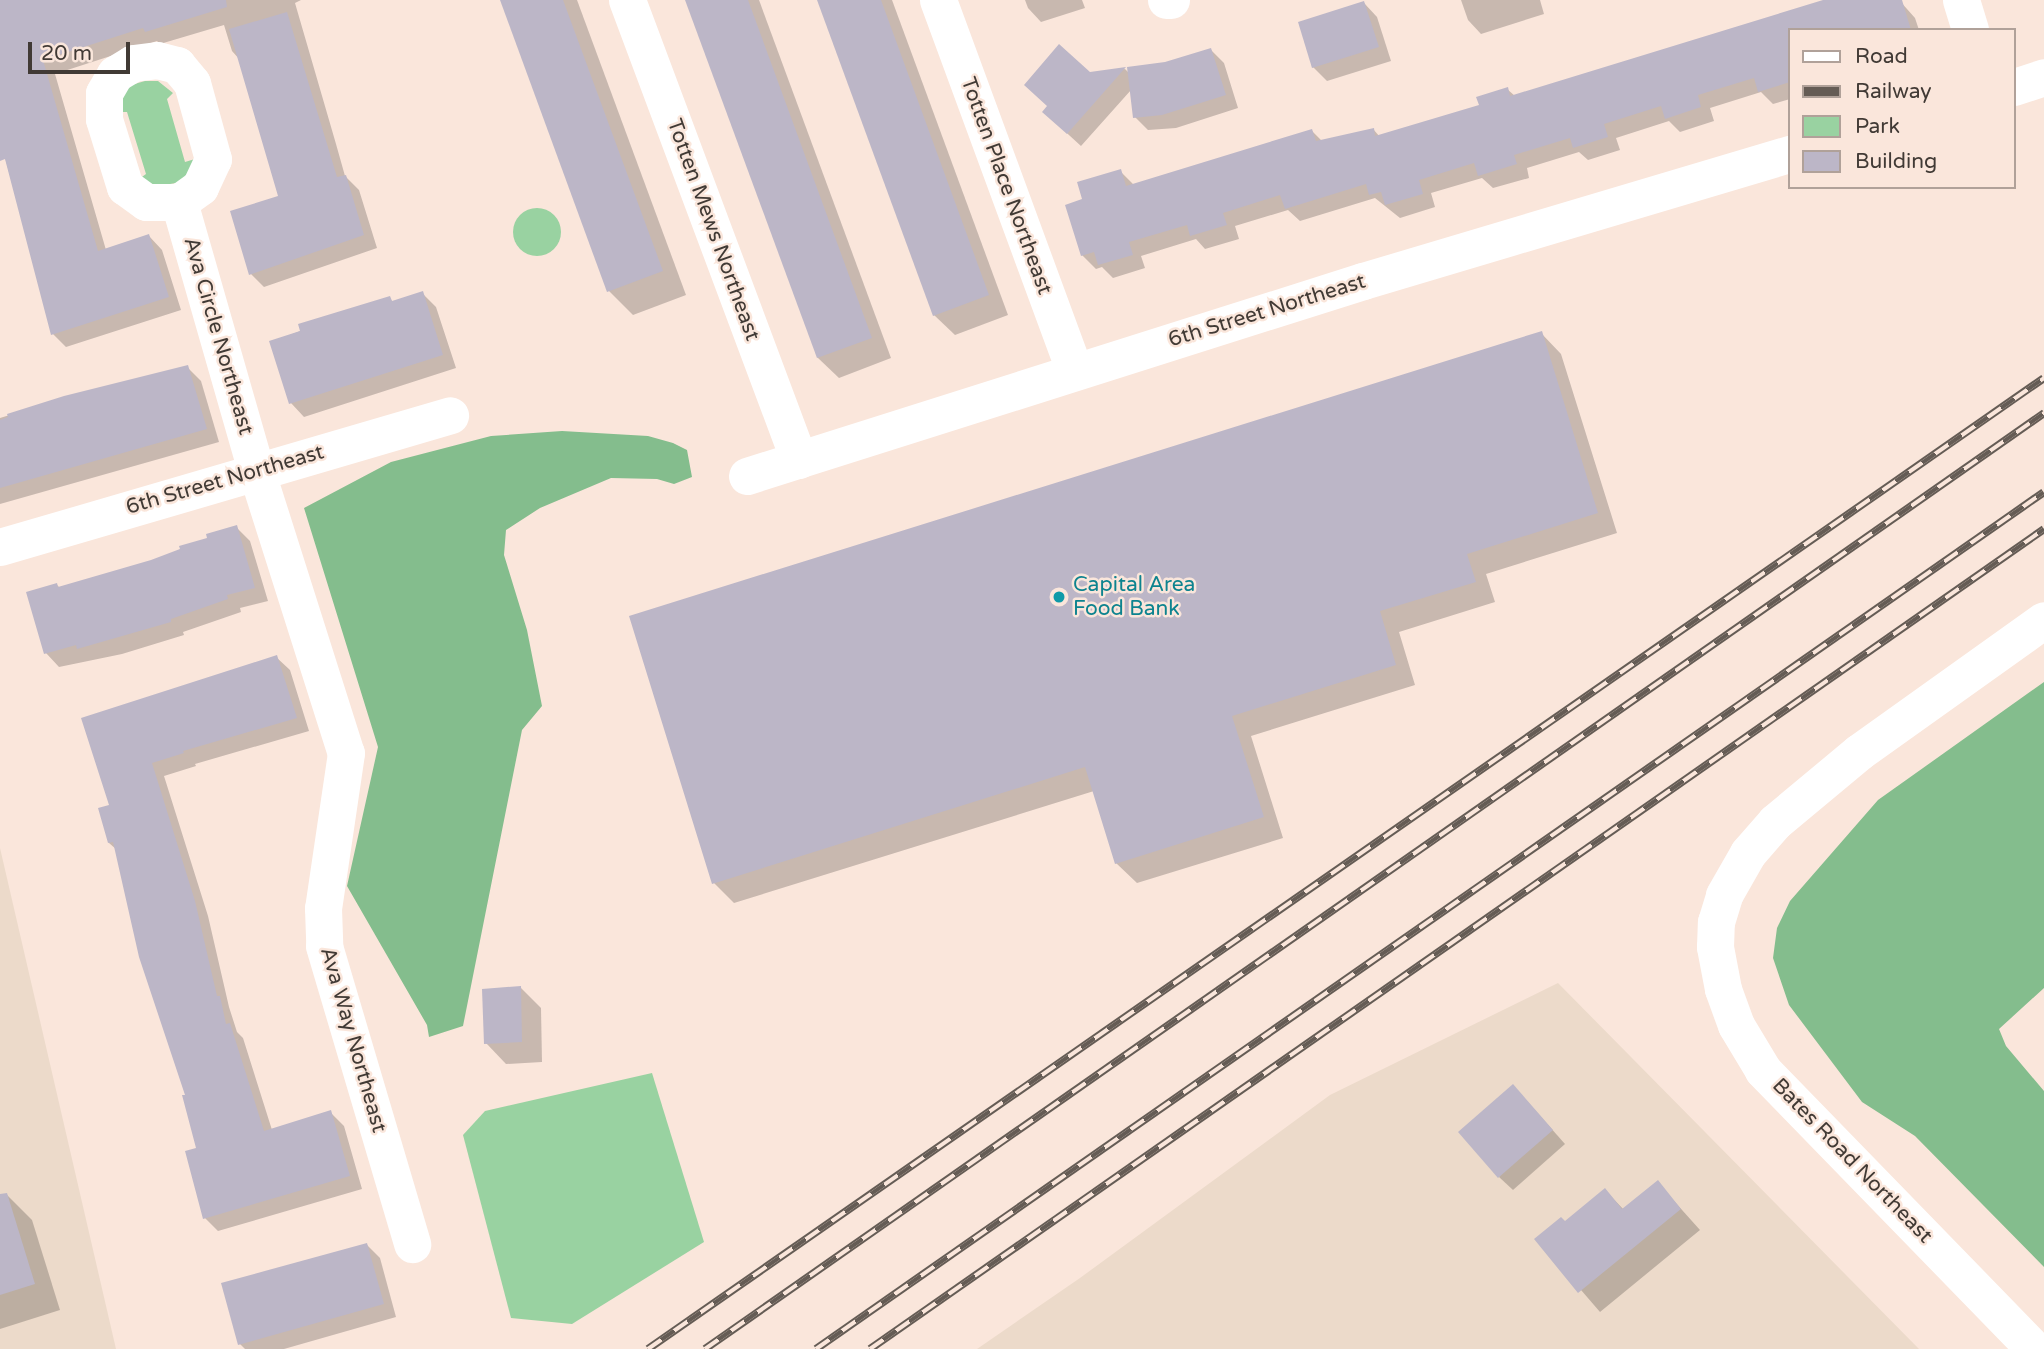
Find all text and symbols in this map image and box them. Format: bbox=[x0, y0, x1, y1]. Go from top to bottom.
scale bar bbox=[32, 28, 133, 72]
legend bbox=[1788, 28, 2016, 189]
text: 20 m bbox=[41, 41, 92, 66]
text: Road bbox=[1855, 44, 1908, 69]
street label: Totten Place Northeast bbox=[955, 74, 1057, 298]
text: Railway bbox=[1855, 79, 1932, 104]
text: Park bbox=[1855, 114, 1900, 139]
street label: Totten Mews Northeast bbox=[661, 116, 765, 344]
text: Building bbox=[1855, 149, 1937, 174]
street label: Ava Circle Northeast bbox=[178, 234, 258, 438]
street label: 6th Street Northeast bbox=[1165, 269, 1369, 353]
street label: 6th Street Northeast bbox=[123, 440, 327, 520]
place label: Capital Area Food Bank bbox=[1073, 572, 1195, 622]
marker: Capital Area Food Bank bbox=[1051, 589, 1067, 605]
street label: Ava Way Northeast bbox=[314, 944, 392, 1136]
street label: Bates Road Northeast bbox=[1767, 1073, 1937, 1249]

